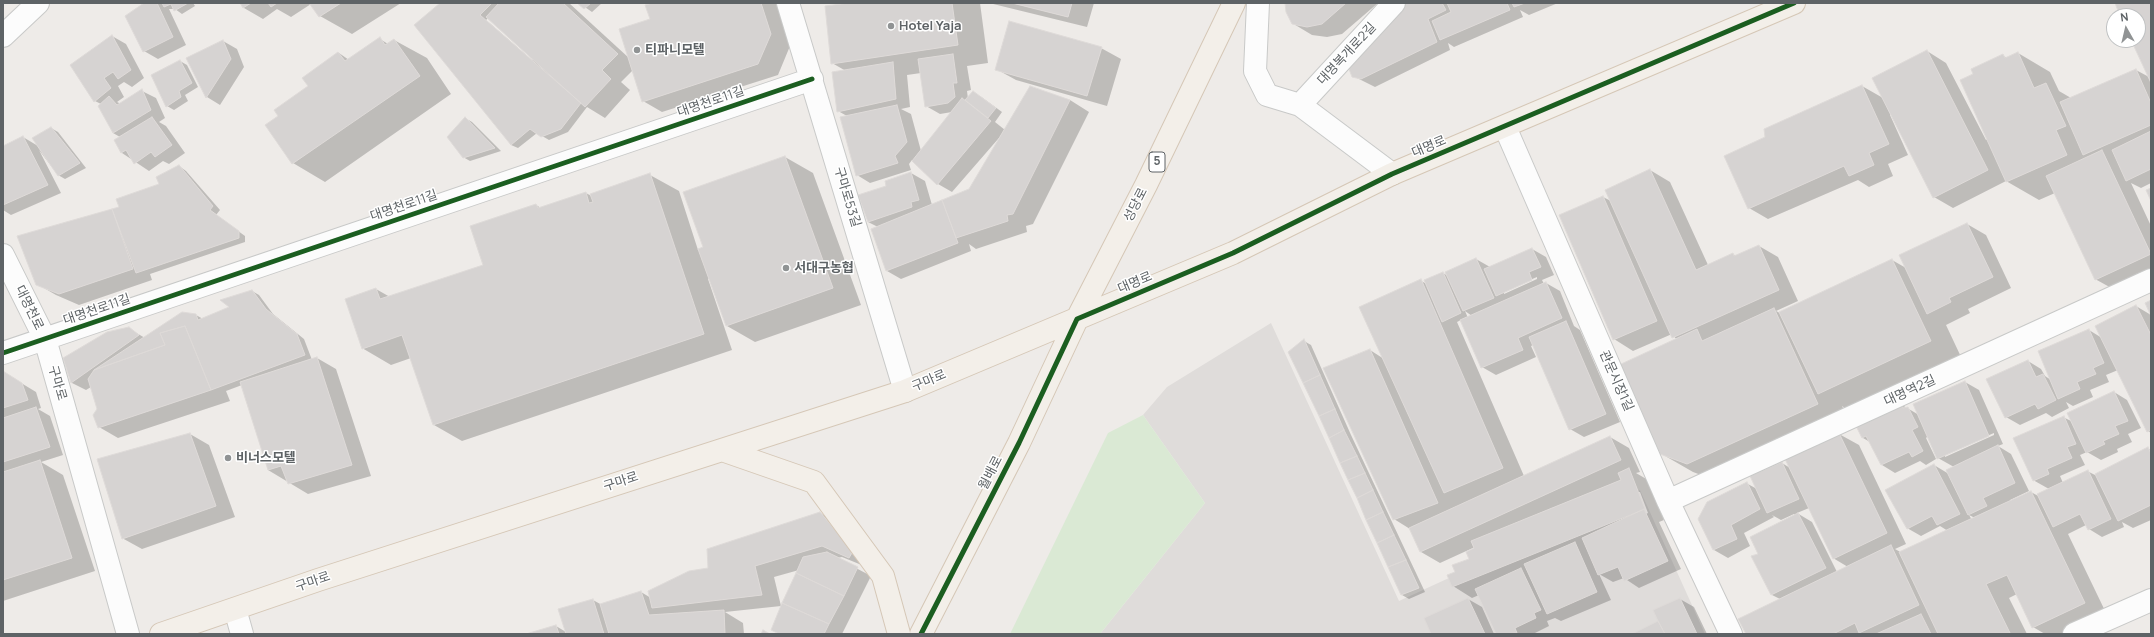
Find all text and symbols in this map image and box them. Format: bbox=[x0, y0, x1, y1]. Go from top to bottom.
north arrow bbox=[2106, 8, 2146, 48]
text: N bbox=[2119, 9, 2129, 25]
place label: Hotel Yaja bbox=[899, 18, 961, 34]
street label: 대명복개로2길 bbox=[1314, 20, 1380, 88]
marker: Hotel Yaja bbox=[886, 21, 896, 31]
place label: 티파니모텔 bbox=[645, 42, 705, 58]
marker: 티파니모텔 bbox=[632, 45, 642, 55]
street label: 대명천로11길 bbox=[675, 83, 747, 121]
street label: 대명로 bbox=[1409, 133, 1449, 161]
road number: 5 bbox=[1149, 152, 1165, 172]
street label: 구마로53길 bbox=[830, 165, 864, 229]
street label: 성당로 bbox=[1121, 185, 1151, 225]
street label: 대명천로11길 bbox=[368, 187, 440, 225]
place label: 서대구농협 bbox=[794, 260, 854, 276]
marker: 서대구농협 bbox=[781, 263, 791, 273]
street label: 대명로 bbox=[1115, 269, 1155, 297]
street label: 대명천로 bbox=[12, 283, 46, 333]
street label: 대명천로11길 bbox=[61, 291, 133, 329]
street label: 관문시장1길 bbox=[1596, 348, 1636, 414]
street label: 구마로 bbox=[45, 364, 69, 402]
street label: 구마로 bbox=[909, 367, 949, 395]
street label: 대명역2길 bbox=[1882, 372, 1938, 410]
place label: 비너스모텔 bbox=[236, 450, 296, 466]
marker: 비너스모텔 bbox=[223, 453, 233, 463]
street label: 월배로 bbox=[976, 453, 1006, 493]
street label: 구마로 bbox=[602, 469, 640, 495]
street label: 구마로 bbox=[293, 569, 333, 595]

